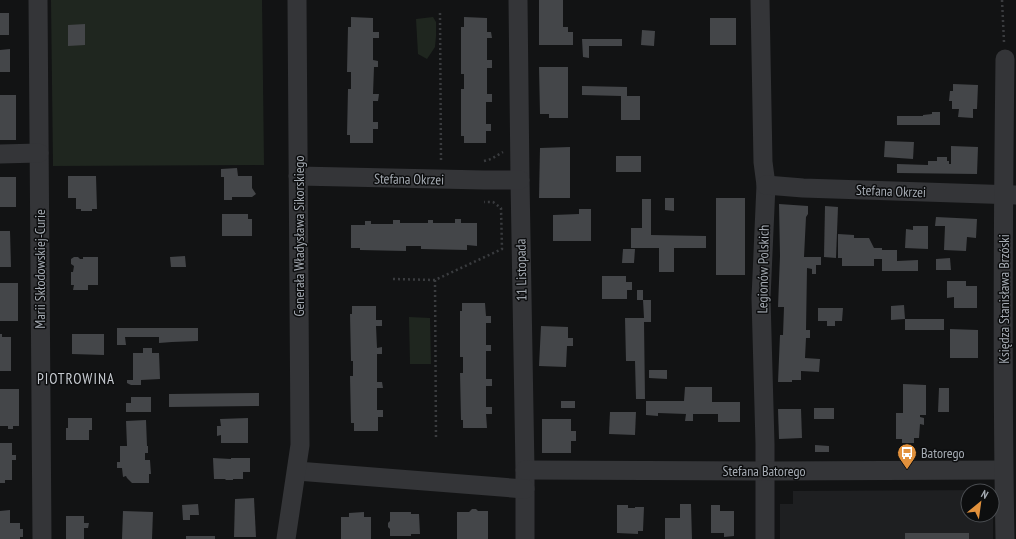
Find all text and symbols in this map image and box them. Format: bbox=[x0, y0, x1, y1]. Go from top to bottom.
street label: Generała Władysława Sikorskiego bbox=[290, 156, 308, 316]
street label: Stefana Okrzei bbox=[374, 169, 444, 189]
street label: Stefana Okrzei bbox=[856, 181, 926, 201]
street label: Marii Skłodowskiej-Curie bbox=[31, 209, 49, 329]
street label: Legionów Polskich bbox=[753, 225, 773, 313]
street label: Księdza Stanisława Brzóski bbox=[995, 234, 1013, 364]
street label: 11 Listopada bbox=[511, 239, 531, 301]
district label: PIOTROWINA bbox=[37, 369, 115, 388]
bus stop icon: Batorego bbox=[896, 442, 918, 470]
place label: Batorego bbox=[921, 444, 965, 462]
street label: Stefana Batorego bbox=[722, 462, 806, 480]
north arrow bbox=[960, 483, 1000, 523]
text: N bbox=[979, 487, 991, 502]

